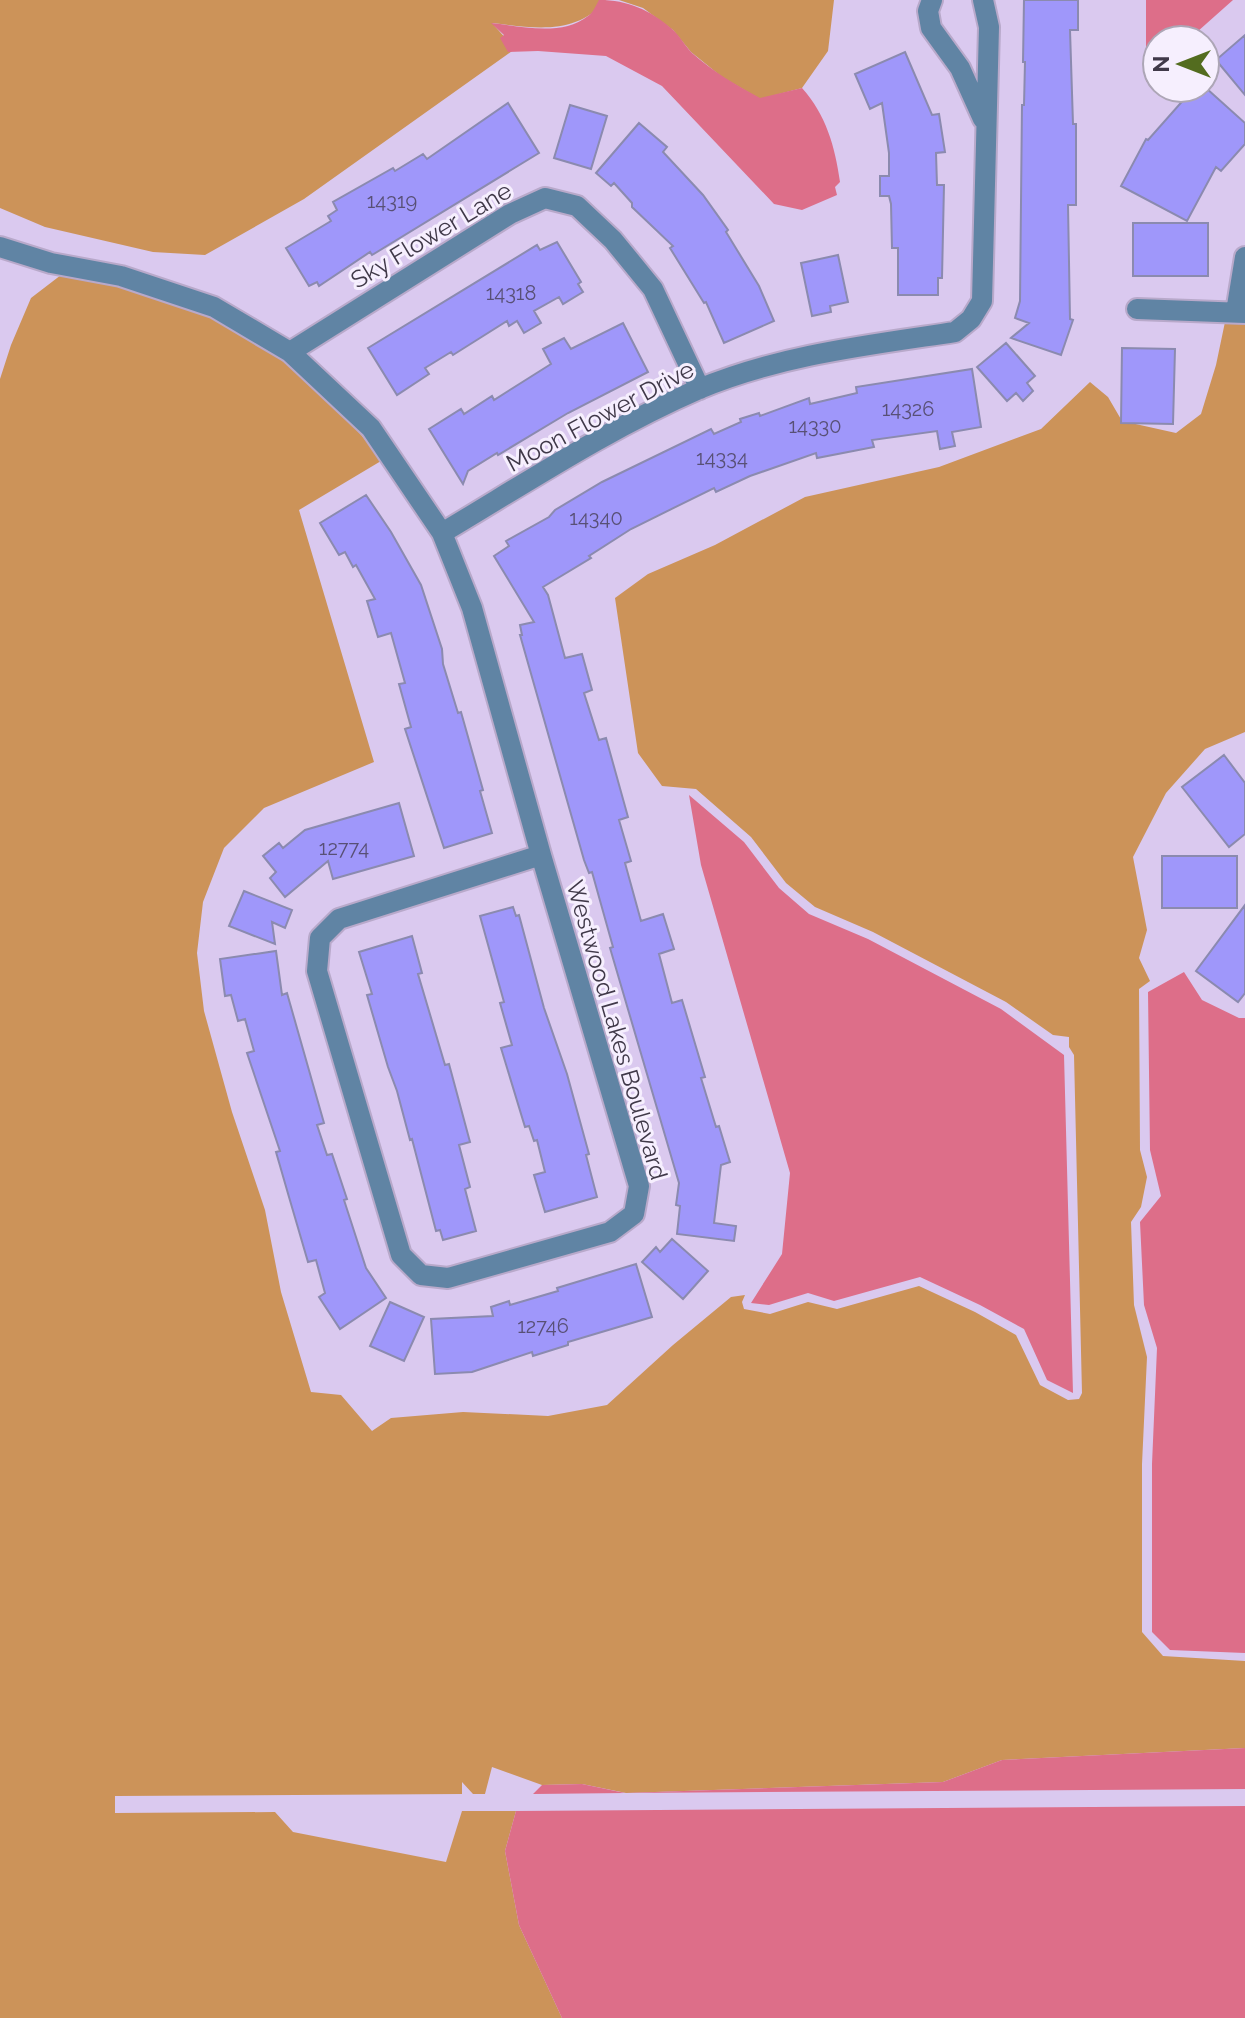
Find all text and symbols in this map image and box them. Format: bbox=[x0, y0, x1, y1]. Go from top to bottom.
north arrow bbox=[1141, 24, 1221, 104]
text: N bbox=[1148, 56, 1174, 72]
street label: Sky Flower Lane bbox=[345, 176, 517, 294]
house number: 14319 bbox=[367, 189, 417, 213]
house number: 14318 bbox=[486, 281, 536, 305]
street label: Moon Flower Drive bbox=[501, 354, 699, 478]
house number: 14326 bbox=[882, 397, 934, 421]
house number: 14330 bbox=[788, 414, 842, 438]
house number: 14334 bbox=[696, 446, 748, 470]
house number: 14340 bbox=[569, 506, 623, 530]
house number: 12774 bbox=[319, 836, 369, 860]
street label: Westwood Lakes Boulevard bbox=[560, 877, 674, 1183]
house number: 12746 bbox=[517, 1314, 569, 1338]

